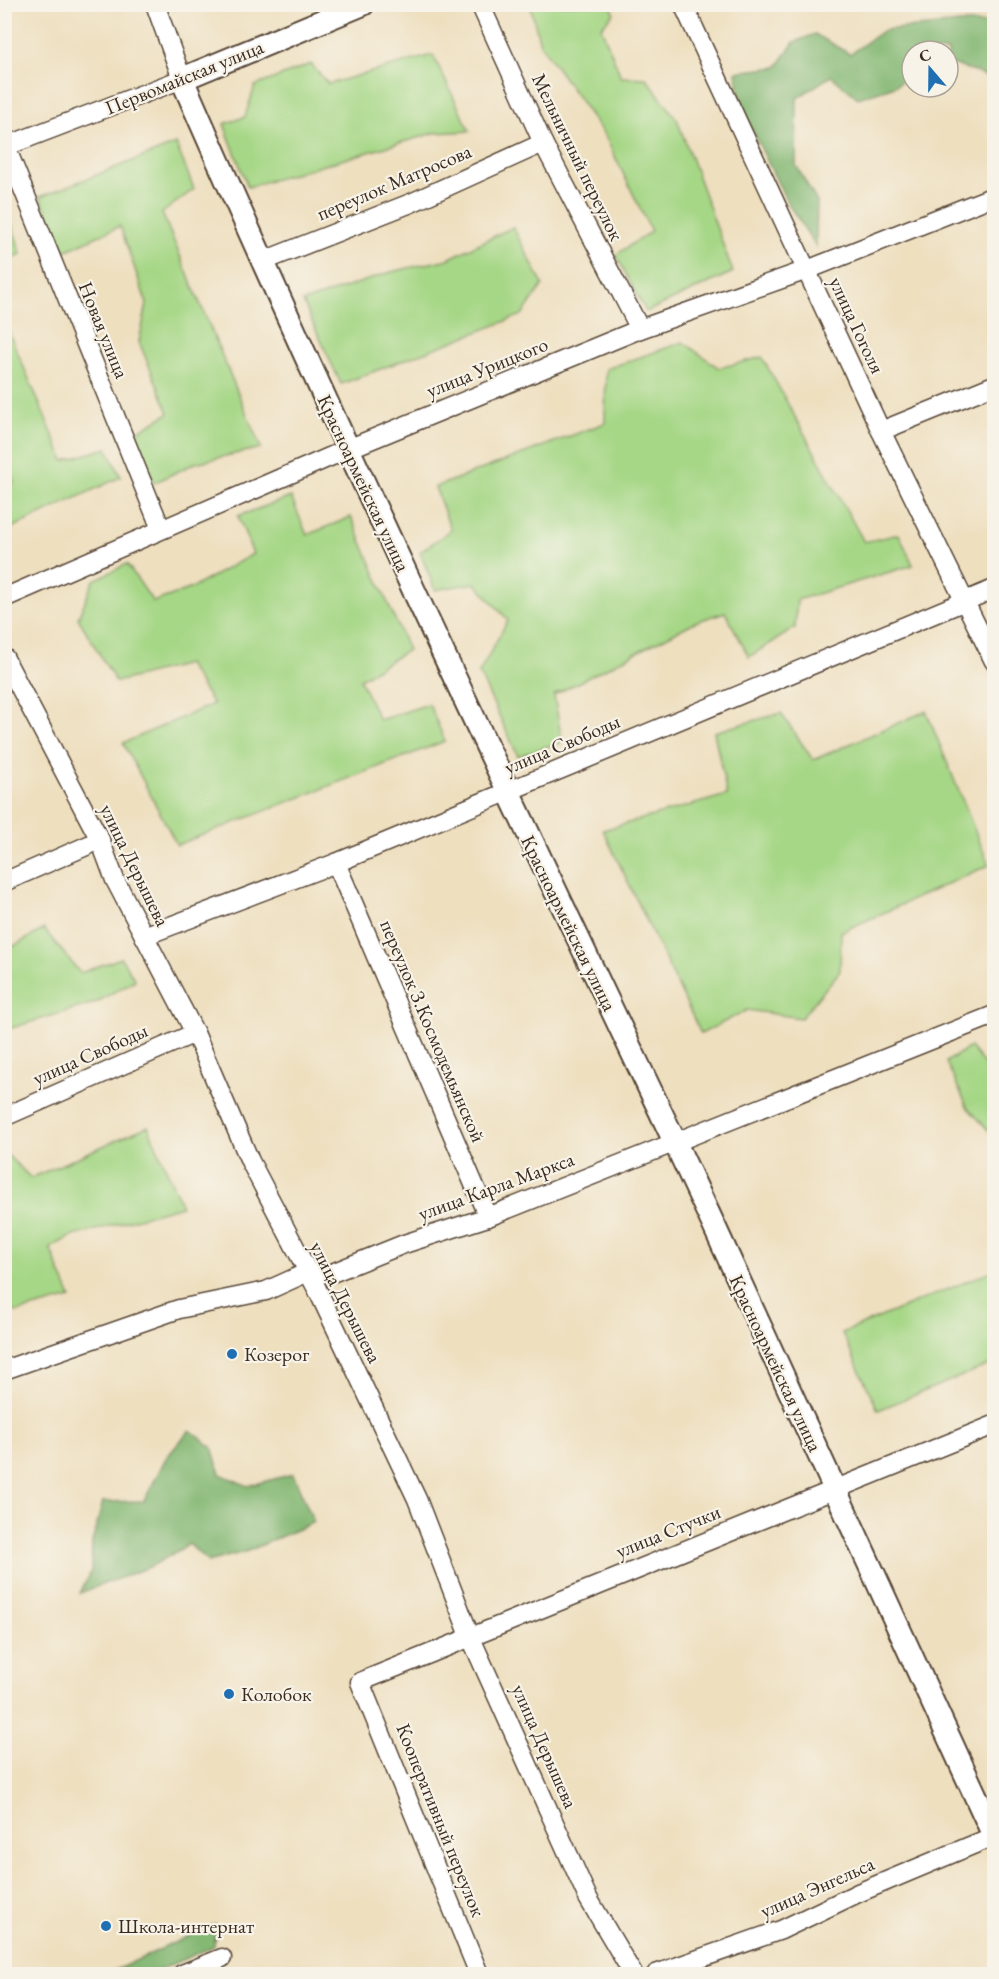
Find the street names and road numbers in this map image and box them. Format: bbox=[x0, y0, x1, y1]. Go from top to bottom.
street label: Первомайская улица bbox=[101, 33, 267, 121]
street label: Мельничный переулок bbox=[526, 69, 630, 245]
street label: переулок Матросова bbox=[313, 138, 475, 226]
street label: улица Гоголя bbox=[823, 272, 891, 378]
street label: Новая улица bbox=[73, 278, 135, 382]
street label: улица Урицкого bbox=[422, 331, 552, 403]
street label: Красноармейская улица bbox=[312, 390, 417, 576]
street label: улица Свободы bbox=[500, 708, 624, 780]
street label: улица Дерышева bbox=[94, 799, 176, 931]
street label: Красноармейская улица bbox=[515, 831, 623, 1015]
street label: переулок З.Космодемьянской bbox=[374, 916, 492, 1147]
street label: улица Свободы bbox=[28, 1017, 152, 1091]
street label: улица Карла Маркса bbox=[414, 1146, 578, 1226]
street label: улица Дерышева bbox=[304, 1237, 388, 1367]
street label: Красноармейская улица bbox=[724, 1270, 829, 1456]
street label: улица Стучки bbox=[612, 1498, 725, 1564]
street label: улица Дерышева bbox=[506, 1680, 584, 1812]
street label: Кооперативный переулок bbox=[390, 1720, 492, 1921]
street label: улица Энгельса bbox=[756, 1850, 878, 1924]

